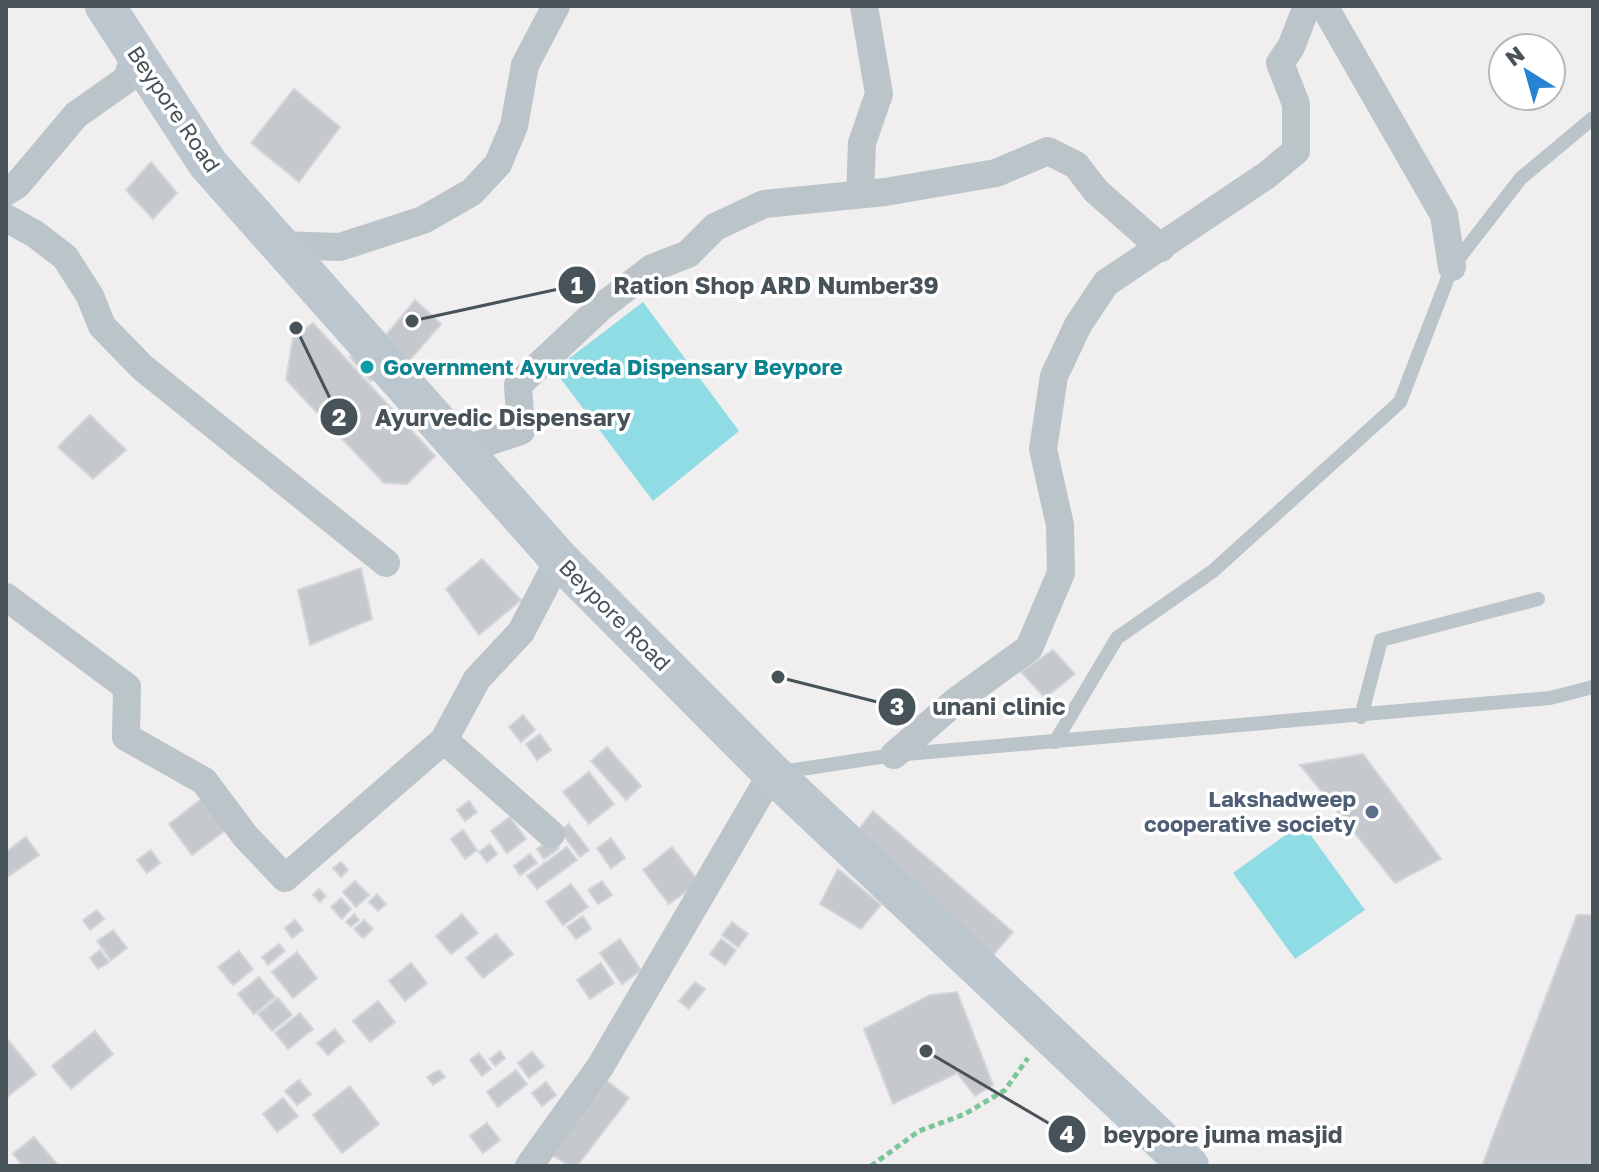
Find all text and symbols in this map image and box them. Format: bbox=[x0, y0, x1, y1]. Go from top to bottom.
north arrow bbox=[1487, 32, 1567, 112]
street label: Beypore Road bbox=[122, 40, 227, 177]
text: N bbox=[1500, 40, 1529, 71]
callout: Ration Shop ARD Number39 bbox=[557, 261, 955, 309]
text: 1 bbox=[571, 270, 583, 299]
text: Ration Shop ARD Number39 bbox=[613, 270, 939, 299]
place label: Government Ayurveda Dispensary Beypore bbox=[383, 353, 843, 380]
marker: Government Ayurveda Dispensary Beypore bbox=[358, 358, 376, 376]
callout: Ayurvedic Dispensary bbox=[319, 393, 647, 441]
text: 2 bbox=[332, 402, 346, 431]
text: Ayurvedic Dispensary bbox=[375, 402, 632, 431]
street label: Beypore Road bbox=[554, 553, 677, 676]
callout: unani clinic bbox=[877, 683, 1082, 731]
text: 3 bbox=[890, 691, 904, 720]
text: unani clinic bbox=[932, 691, 1066, 720]
place label: Lakshadweep cooperative society bbox=[1144, 785, 1356, 837]
marker: Lakshadweep cooperative society bbox=[1363, 803, 1381, 821]
callout: beypore juma masjid bbox=[1047, 1110, 1358, 1158]
text: 4 bbox=[1060, 1119, 1075, 1148]
text: beypore juma masjid bbox=[1103, 1119, 1343, 1148]

